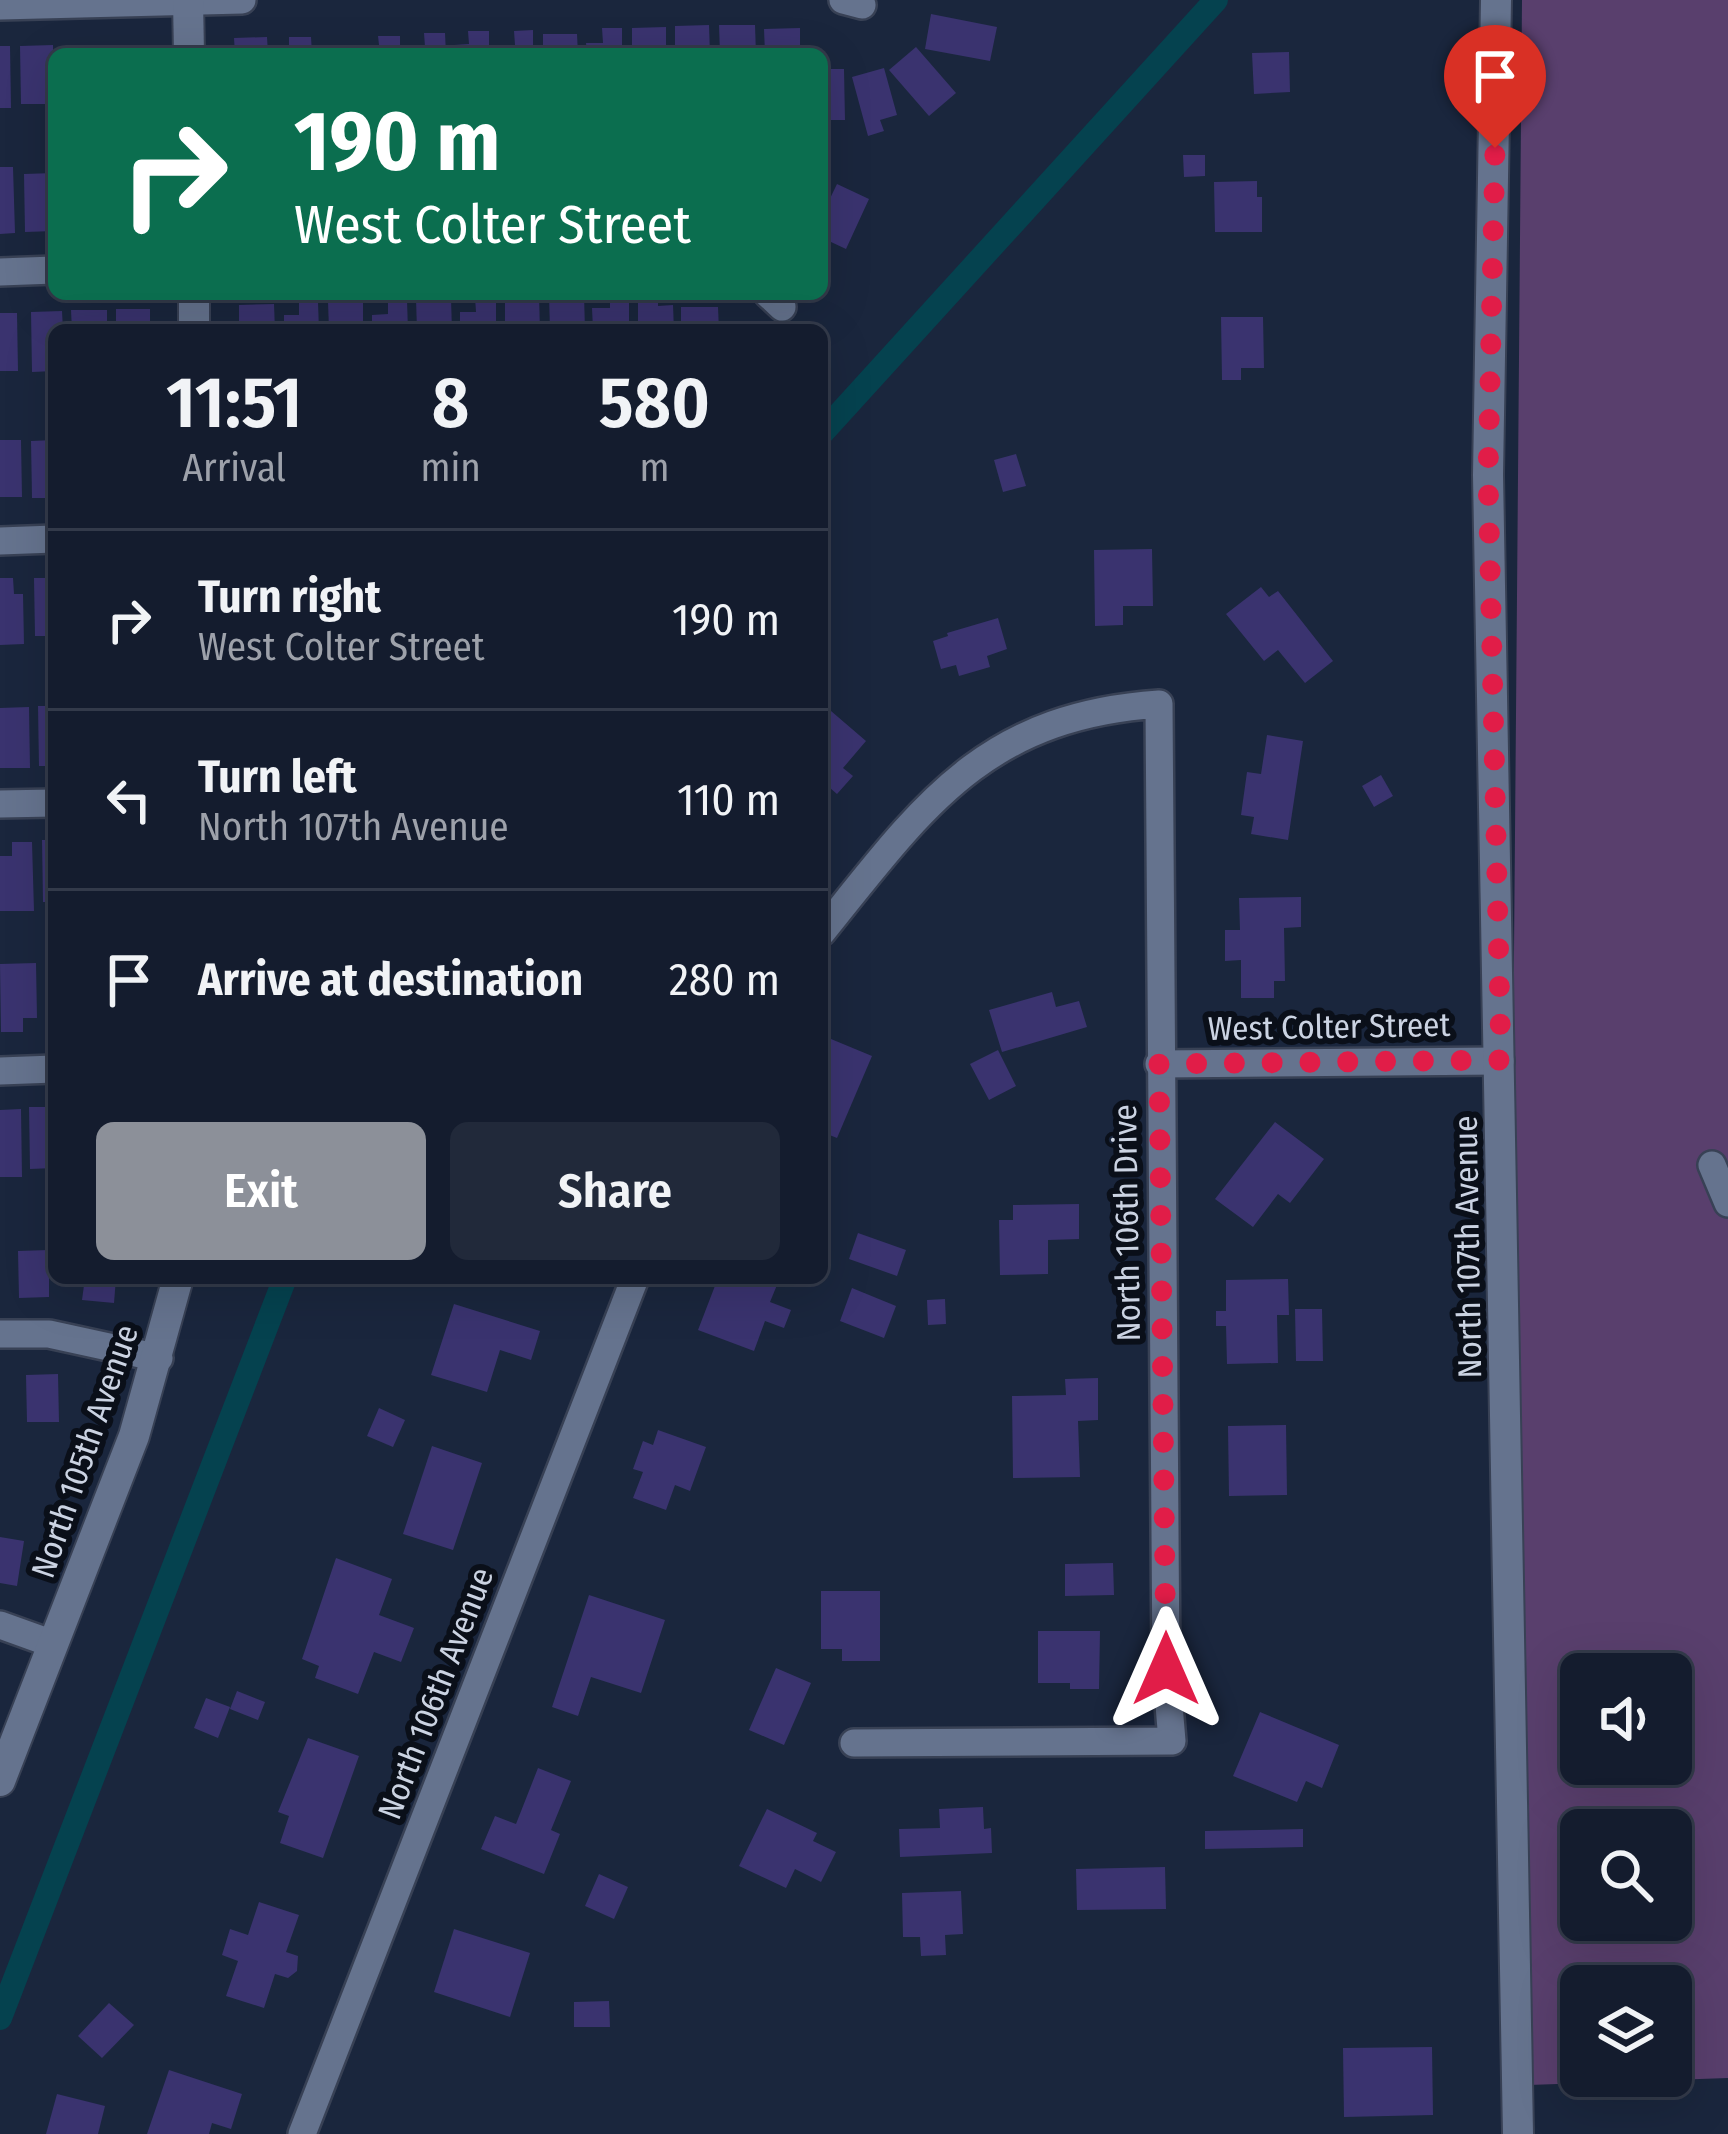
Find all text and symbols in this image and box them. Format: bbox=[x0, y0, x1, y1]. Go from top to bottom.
pin bbox=[1444, 25, 1546, 148]
icon: arrive bbox=[1462, 43, 1528, 109]
text: 190 m bbox=[294, 91, 500, 192]
icon: right bbox=[96, 96, 252, 252]
text: West Colter Street bbox=[294, 193, 691, 257]
text: 11:51 bbox=[166, 360, 302, 446]
text: 8 bbox=[432, 360, 469, 446]
text: 580 bbox=[599, 360, 710, 446]
text: Arrival bbox=[183, 445, 286, 491]
text: min bbox=[420, 445, 481, 491]
text: m bbox=[639, 445, 669, 491]
text: Turn right bbox=[198, 570, 381, 624]
icon: right bbox=[96, 587, 162, 653]
text: 190 m bbox=[672, 593, 780, 647]
text: West Colter Street bbox=[198, 624, 485, 670]
text: Turn left bbox=[198, 750, 357, 804]
icon: left bbox=[96, 767, 162, 833]
text: 110 m bbox=[677, 773, 780, 827]
text: North 107th Avenue bbox=[198, 804, 509, 850]
icon: arrive bbox=[96, 947, 162, 1013]
text: Arrive at destination bbox=[198, 953, 583, 1007]
text: 280 m bbox=[669, 953, 780, 1007]
street label: West Colter Street bbox=[1207, 1005, 1451, 1049]
street label: North 106th Drive bbox=[1105, 1104, 1149, 1342]
street label: North 107th Avenue bbox=[1446, 1115, 1490, 1379]
button: Exit bbox=[96, 1122, 426, 1260]
button: Share bbox=[450, 1122, 780, 1260]
street label: North 105th Avenue bbox=[23, 1320, 147, 1583]
street label: North 106th Avenue bbox=[370, 1562, 502, 1825]
position arrow bbox=[1103, 1606, 1229, 1732]
map controls bbox=[1560, 1653, 1692, 2097]
button: sound bbox=[1560, 1653, 1692, 1785]
button: search bbox=[1560, 1809, 1692, 1941]
button: layers bbox=[1560, 1965, 1692, 2097]

